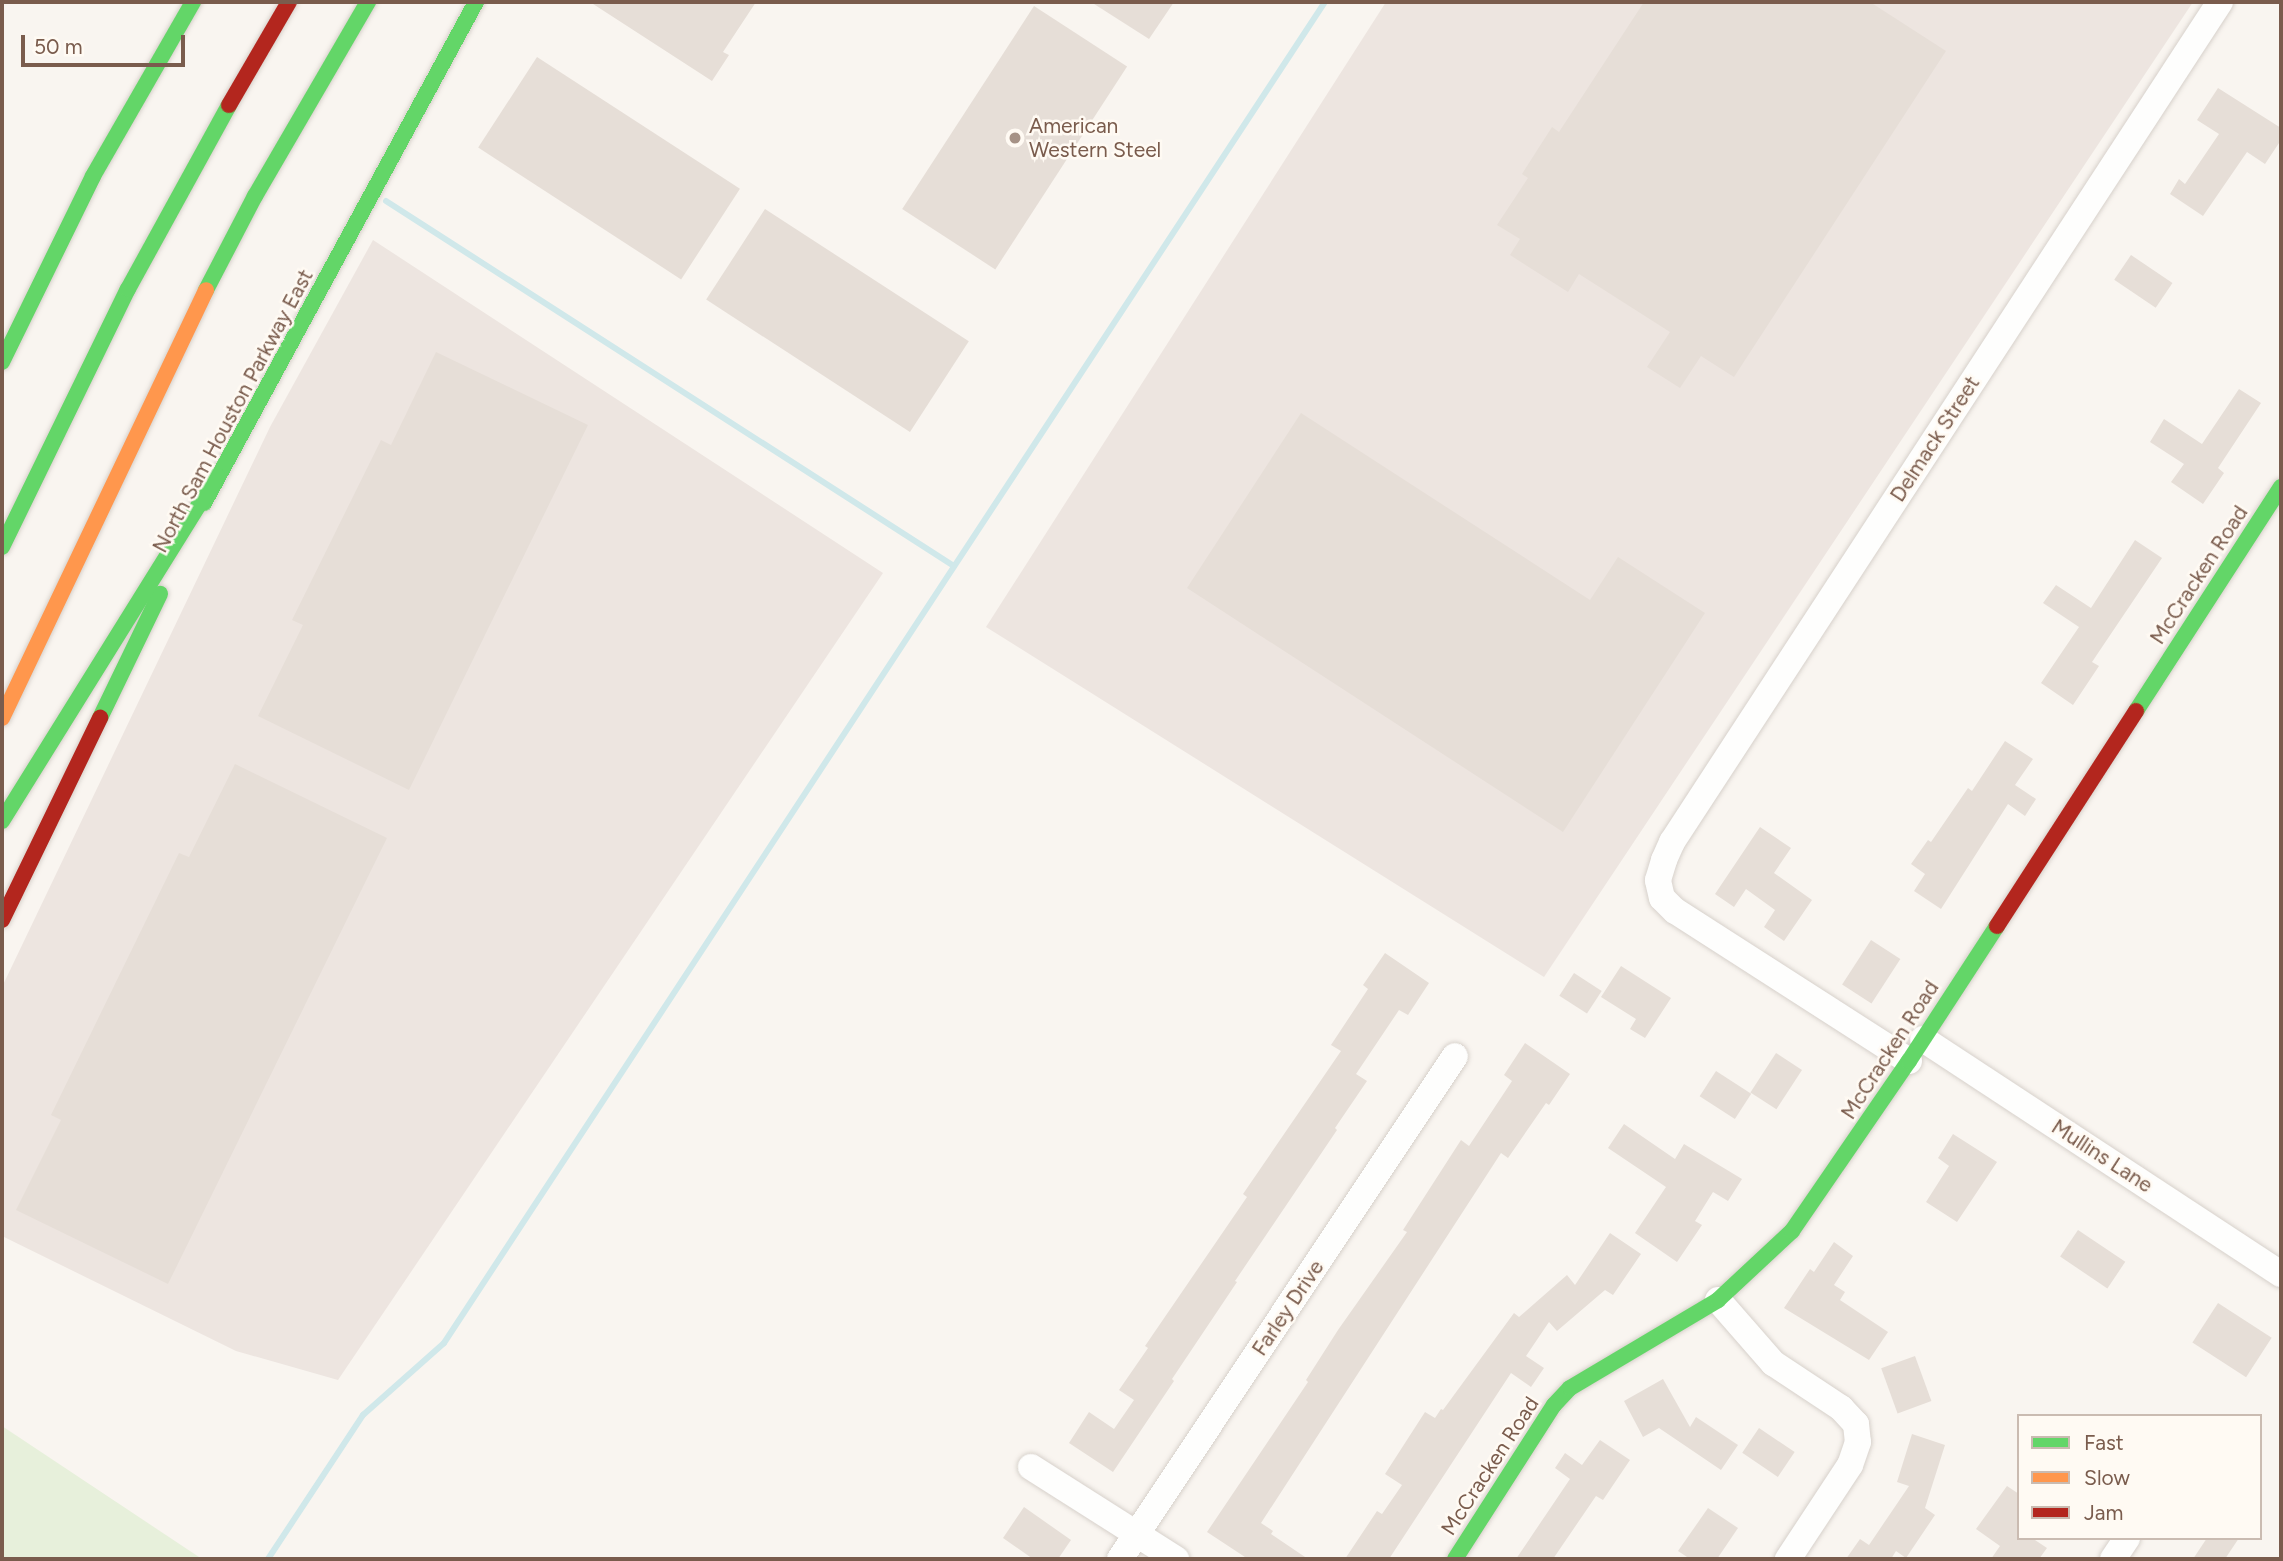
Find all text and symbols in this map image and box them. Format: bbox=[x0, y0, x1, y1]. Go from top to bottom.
scale bar bbox=[24, 21, 189, 65]
text: 50 m bbox=[34, 34, 83, 59]
place label: American Western Steel bbox=[1029, 113, 1161, 163]
marker: American Western Steel bbox=[1007, 130, 1023, 146]
street label: North Sam Houston Parkway East bbox=[147, 265, 319, 557]
street label: Delmack Street bbox=[1885, 371, 1985, 507]
street label: McCracken Road bbox=[2145, 501, 2253, 649]
street label: McCracken Road bbox=[1836, 976, 1944, 1124]
street label: Mullins Lane bbox=[2047, 1114, 2157, 1198]
street label: Farley Drive bbox=[1247, 1255, 1329, 1361]
street label: McCracken Road bbox=[1436, 1392, 1544, 1540]
legend bbox=[2017, 1414, 2262, 1540]
text: Fast bbox=[2084, 1430, 2124, 1455]
text: Slow bbox=[2084, 1465, 2130, 1490]
text: Jam bbox=[2084, 1500, 2123, 1525]

